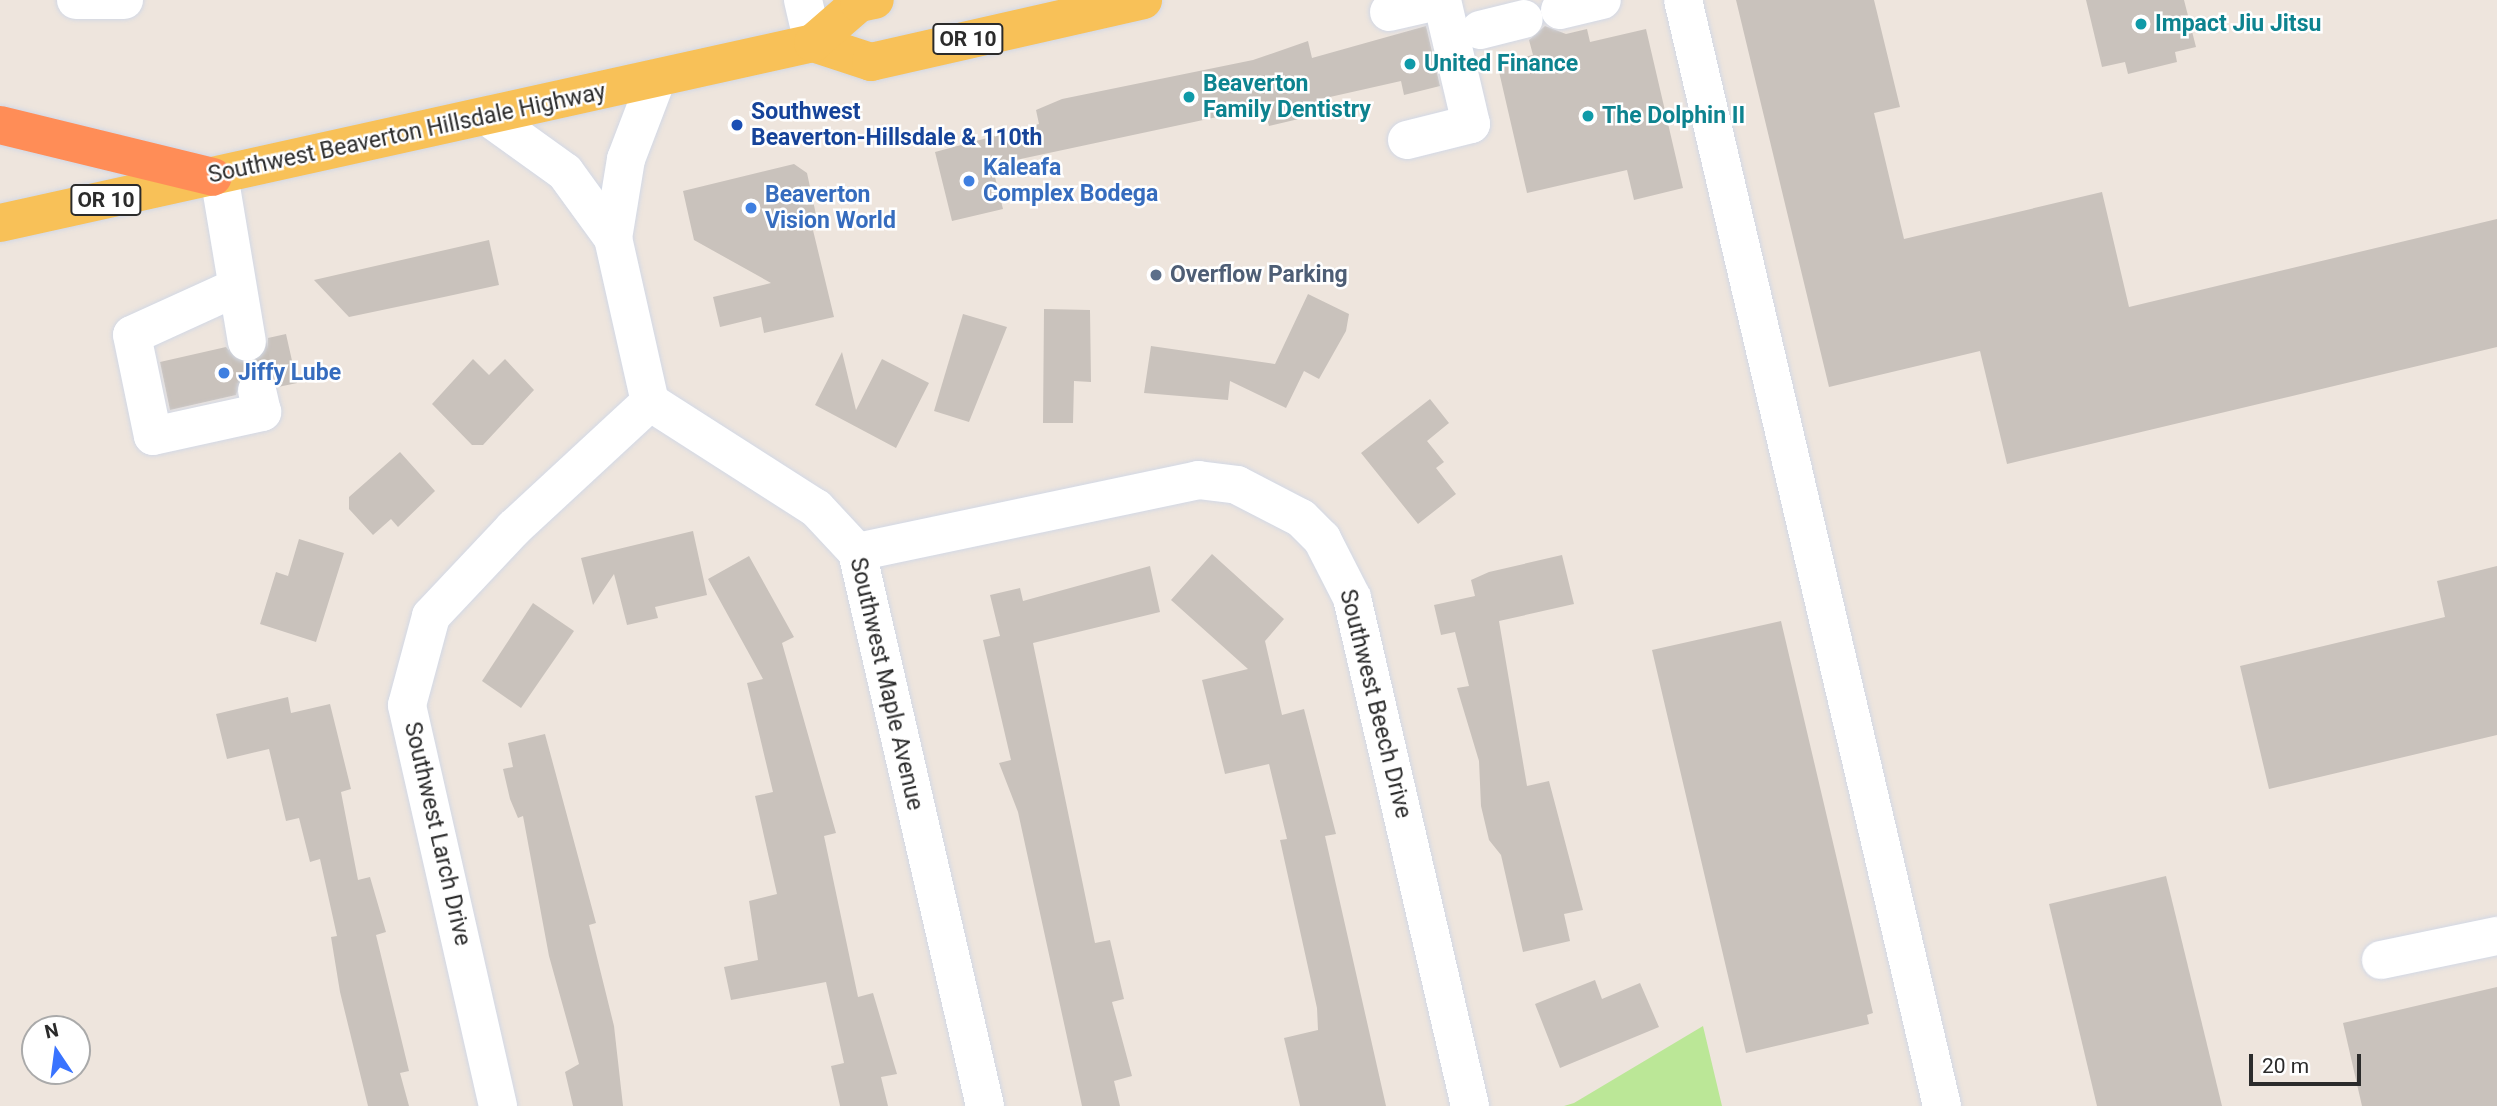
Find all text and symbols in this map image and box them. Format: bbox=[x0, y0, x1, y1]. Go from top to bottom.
place label: Impact Jiu Jitsu bbox=[2155, 10, 2321, 38]
marker: Impact Jiu Jitsu bbox=[2133, 16, 2149, 32]
road number: OR 10 bbox=[931, 22, 1005, 56]
place label: United Finance bbox=[1424, 50, 1578, 78]
marker: United Finance bbox=[1402, 56, 1418, 72]
place label: Beaverton Family Dentistry bbox=[1203, 70, 1371, 124]
street label: Southwest Beaverton Hillsdale Highway bbox=[206, 78, 608, 190]
marker: Beaverton Family Dentistry bbox=[1181, 89, 1197, 105]
place label: Southwest Beaverton-Hillsdale & 110th bbox=[751, 98, 1042, 152]
place label: The Dolphin II bbox=[1602, 102, 1745, 130]
marker: The Dolphin II bbox=[1580, 108, 1596, 124]
marker: Southwest Beaverton-Hillsdale & 110th bbox=[729, 117, 745, 133]
place label: Kaleafa Complex Bodega bbox=[983, 154, 1158, 208]
marker: Kaleafa Complex Bodega bbox=[961, 173, 977, 189]
place label: Beaverton Vision World bbox=[765, 181, 896, 235]
road number: OR 10 bbox=[69, 182, 143, 218]
marker: Beaverton Vision World bbox=[743, 200, 759, 216]
place label: Overflow Parking bbox=[1170, 261, 1348, 289]
marker: Overflow Parking bbox=[1148, 267, 1164, 283]
place label: Jiffy Lube bbox=[238, 359, 341, 387]
marker: Jiffy Lube bbox=[216, 365, 232, 381]
street label: Southwest Maple Avenue bbox=[843, 555, 929, 813]
street label: Southwest Beech Drive bbox=[1333, 587, 1417, 821]
street label: Southwest Larch Drive bbox=[398, 719, 476, 949]
north arrow bbox=[21, 1015, 91, 1085]
text: N bbox=[42, 1018, 61, 1044]
scale bar bbox=[2252, 1040, 2364, 1084]
text: 20 m bbox=[2262, 1054, 2309, 1078]

